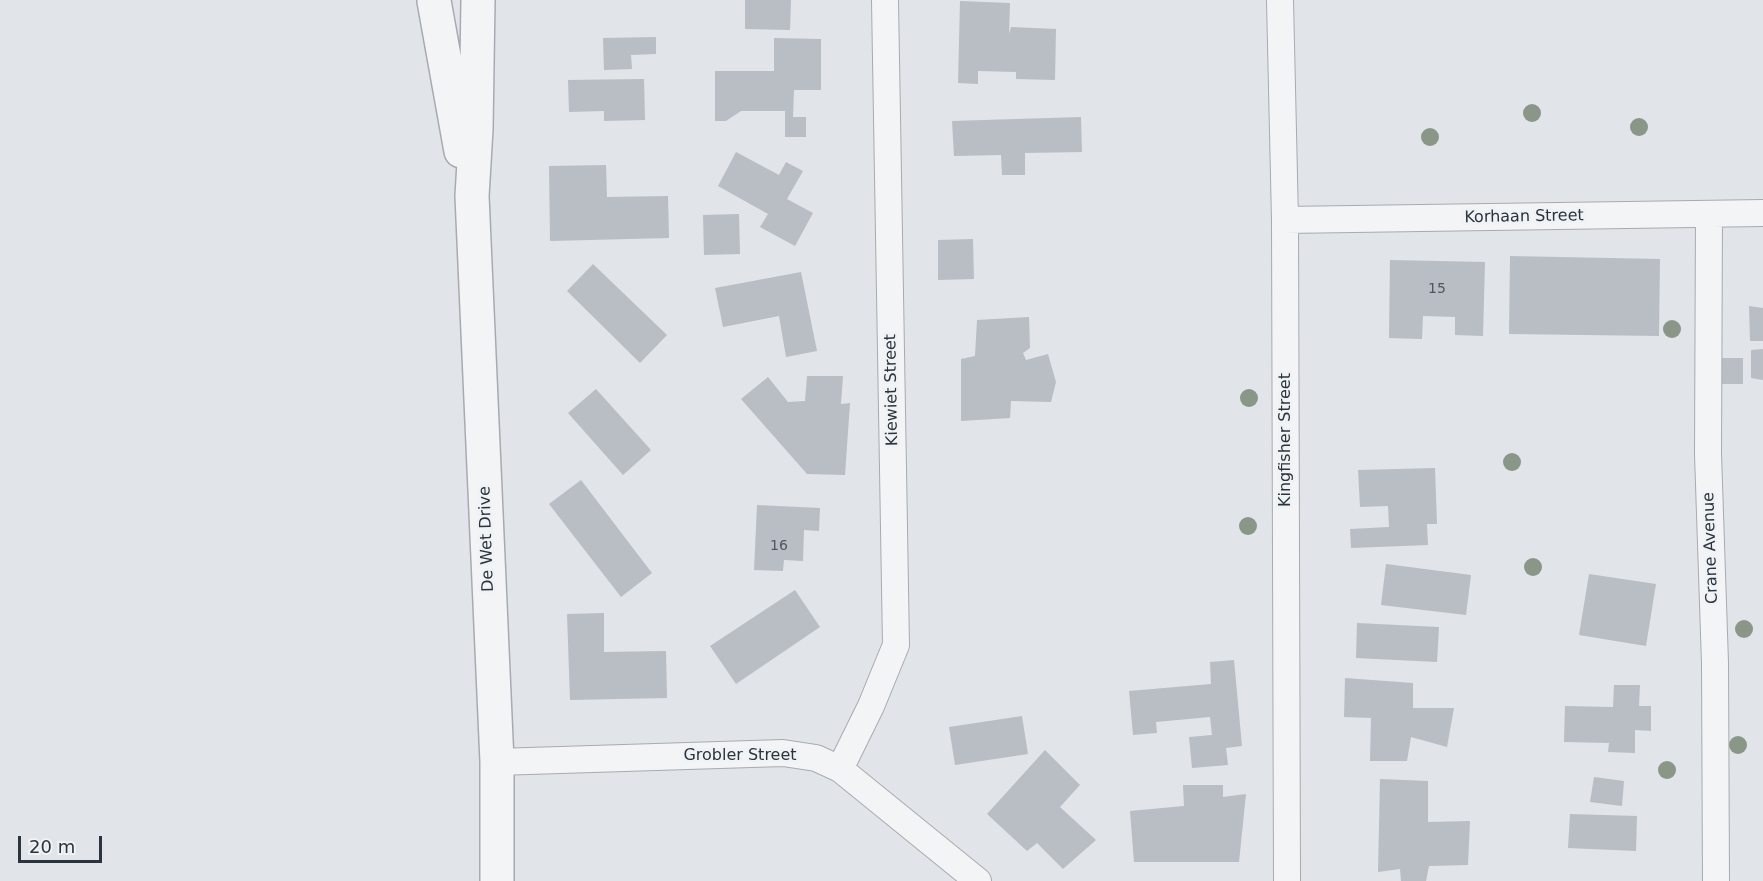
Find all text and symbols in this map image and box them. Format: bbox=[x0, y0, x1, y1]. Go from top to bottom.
street label: Korhaan Street bbox=[1464, 206, 1584, 228]
house number: 15 bbox=[1428, 281, 1446, 297]
street label: Kiewiet Street bbox=[881, 334, 903, 446]
street label: Kingfisher Street bbox=[1276, 373, 1296, 507]
street label: De Wet Drive bbox=[476, 486, 498, 592]
street label: Crane Avenue bbox=[1699, 492, 1723, 604]
house number: 16 bbox=[770, 538, 788, 554]
street label: Grobler Street bbox=[683, 746, 797, 766]
scale bar bbox=[21, 824, 105, 862]
text: 20 m bbox=[29, 836, 75, 857]

